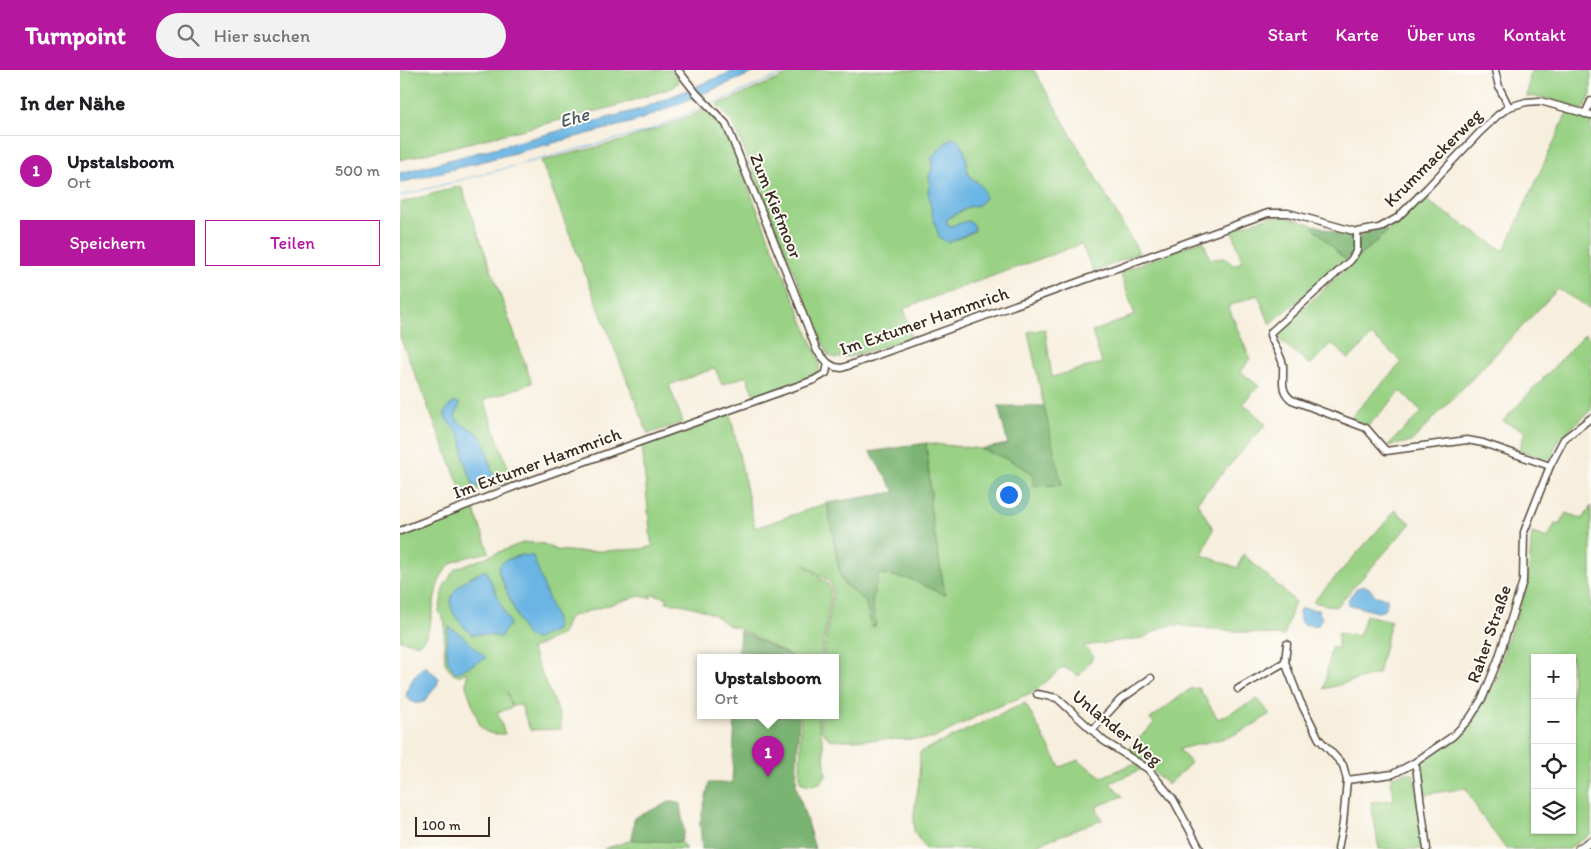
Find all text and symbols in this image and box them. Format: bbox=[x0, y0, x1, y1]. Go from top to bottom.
search box bbox=[156, 13, 506, 58]
text: Turnpoint bbox=[25, 21, 126, 50]
icon: search bbox=[174, 21, 202, 49]
text: Hier suchen bbox=[214, 24, 310, 47]
text: Start bbox=[1268, 24, 1307, 46]
text: Karte bbox=[1335, 24, 1379, 46]
text: Über uns bbox=[1407, 24, 1476, 46]
text: Kontakt bbox=[1504, 24, 1566, 46]
text: In der Nähe bbox=[20, 90, 125, 115]
water label: Ehe bbox=[557, 102, 593, 133]
street label: Krummackerweg bbox=[1379, 104, 1487, 212]
text: Upstalsboom bbox=[67, 150, 174, 173]
street label: Zum Kiefmoor bbox=[745, 150, 807, 263]
text: 1 bbox=[32, 161, 40, 180]
text: 500 m bbox=[335, 161, 380, 180]
text: Ort bbox=[67, 173, 91, 192]
button: Speichern bbox=[20, 220, 195, 266]
button: Teilen bbox=[205, 220, 380, 266]
street label: Im Extumer Hammrich bbox=[837, 282, 1012, 360]
street label: Im Extumer Hammrich bbox=[450, 422, 624, 504]
your location bbox=[996, 482, 1022, 508]
street label: Raher Straße bbox=[1462, 582, 1516, 686]
popup bbox=[697, 654, 839, 719]
map controls bbox=[1531, 654, 1576, 834]
button: + bbox=[1531, 654, 1576, 699]
text: Upstalsboom bbox=[714, 666, 822, 689]
street label: Unlander Weg bbox=[1068, 685, 1167, 771]
text: Ort bbox=[714, 689, 738, 708]
button: − bbox=[1531, 699, 1576, 744]
pin: 1 bbox=[752, 736, 784, 777]
button: locate bbox=[1531, 744, 1576, 789]
button: layers bbox=[1531, 789, 1576, 834]
scale bar bbox=[415, 814, 490, 837]
text: 100 m bbox=[422, 817, 461, 834]

